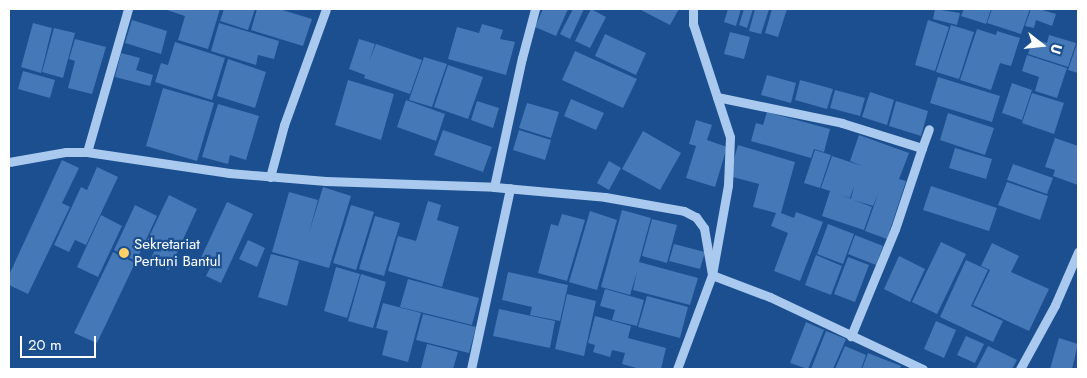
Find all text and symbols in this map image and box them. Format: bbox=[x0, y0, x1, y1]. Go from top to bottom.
north arrow bbox=[1017, 20, 1067, 70]
text: U bbox=[1045, 42, 1067, 57]
place label: Sekretariat Pertuni Bantul bbox=[134, 235, 221, 270]
marker: Sekretariat Pertuni Bantul bbox=[118, 247, 130, 259]
scale bar bbox=[22, 326, 99, 358]
text: 20 m bbox=[28, 334, 62, 356]

